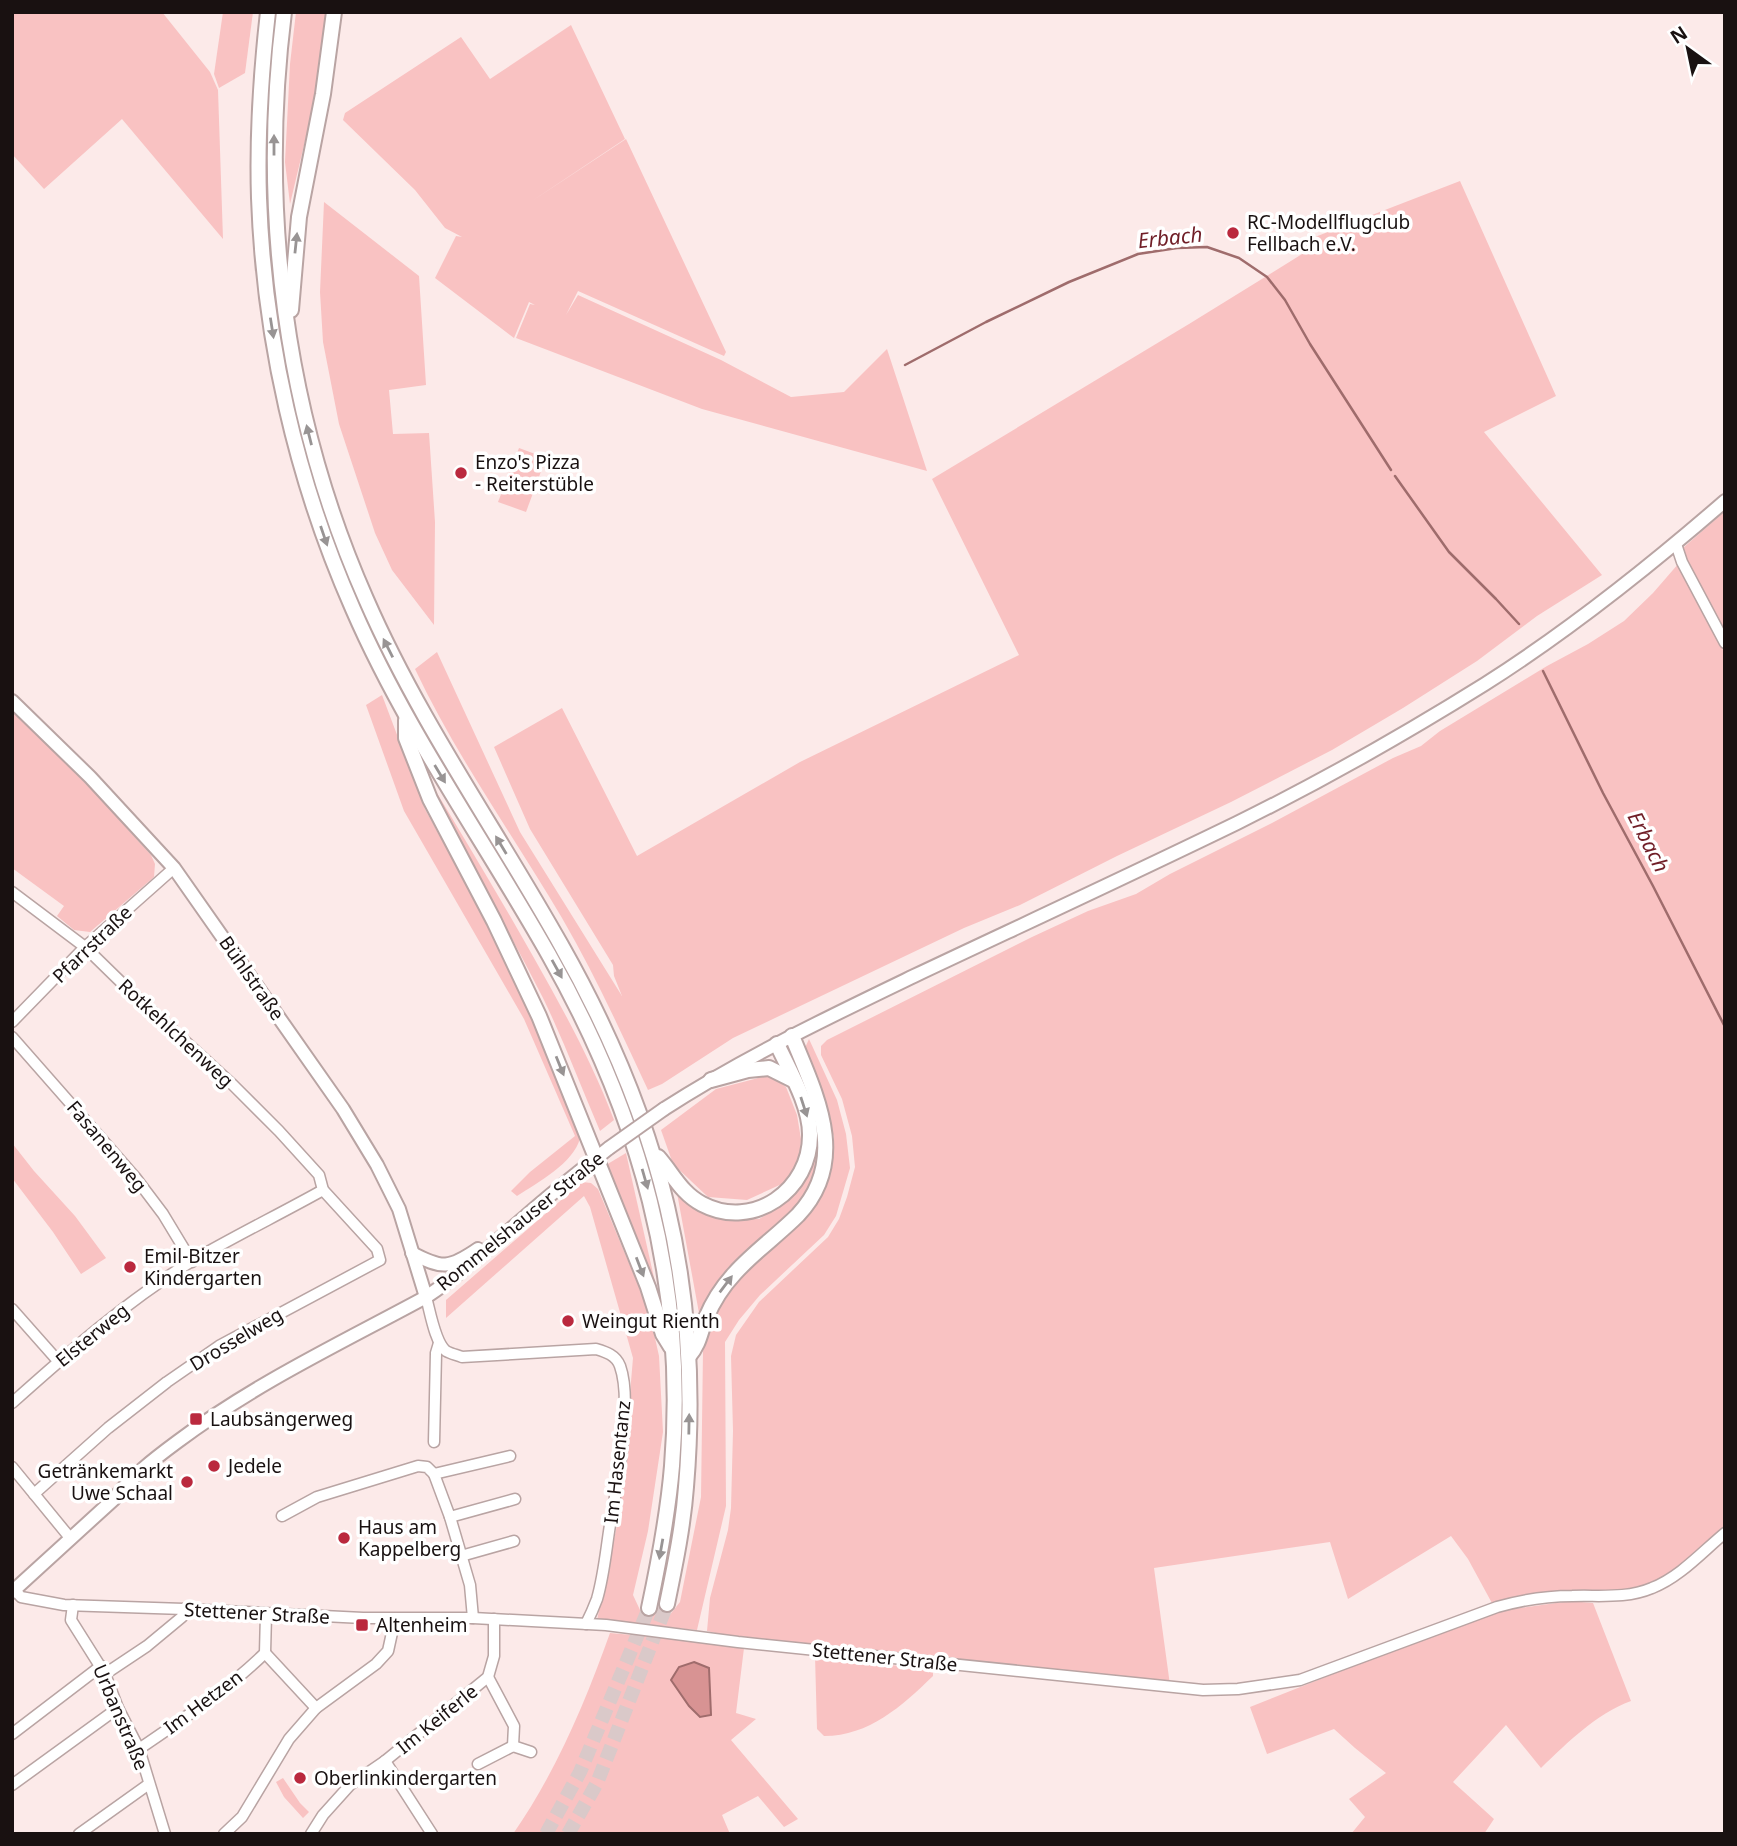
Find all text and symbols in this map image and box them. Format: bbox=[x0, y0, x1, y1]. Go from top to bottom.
north arrow bbox=[1653, 14, 1723, 84]
text: N bbox=[1665, 20, 1692, 50]
one-way arrow bbox=[268, 134, 280, 156]
place label: RC-Modellflugclub Fellbach e.V. bbox=[1247, 209, 1410, 257]
water label: Erbach bbox=[1136, 220, 1204, 254]
marker: RC-Modellflugclub Fellbach e.V. bbox=[1225, 225, 1241, 241]
one-way arrow bbox=[291, 232, 302, 254]
one-way arrow bbox=[266, 317, 277, 339]
one-way arrow bbox=[303, 424, 314, 446]
place label: Enzo's Pizza - Reiterstüble bbox=[475, 449, 594, 497]
marker: Enzo's Pizza - Reiterstüble bbox=[453, 465, 469, 481]
one-way arrow bbox=[319, 525, 330, 546]
one-way arrow bbox=[383, 638, 394, 658]
one-way arrow bbox=[434, 765, 447, 784]
water label: Erbach bbox=[1622, 806, 1676, 877]
one-way arrow bbox=[495, 836, 508, 855]
street label: Pfarrstraße bbox=[47, 900, 137, 988]
street label: Bühlstraße bbox=[213, 931, 291, 1025]
one-way arrow bbox=[551, 960, 563, 979]
street label: Rotkehlchenweg bbox=[113, 973, 239, 1093]
one-way arrow bbox=[554, 1055, 565, 1076]
street label: Fasanenweg bbox=[61, 1095, 153, 1197]
one-way arrow bbox=[799, 1096, 809, 1117]
street label: Rommelshauser Straße bbox=[431, 1145, 609, 1297]
one-way arrow bbox=[640, 1168, 651, 1190]
place label: Emil-Bitzer Kindergarten bbox=[144, 1243, 262, 1291]
one-way arrow bbox=[634, 1256, 645, 1277]
marker: Emil-Bitzer Kindergarten bbox=[122, 1259, 138, 1275]
one-way arrow bbox=[719, 1275, 733, 1293]
street label: Elsterweg bbox=[50, 1297, 134, 1373]
street label: Drosselweg bbox=[185, 1301, 287, 1377]
place label: Weingut Rienth bbox=[582, 1308, 720, 1334]
marker: Weingut Rienth bbox=[560, 1313, 576, 1329]
street label: Im Hasentanz bbox=[598, 1399, 636, 1525]
place label: Laubsängerweg bbox=[210, 1406, 353, 1432]
marker: Laubsängerweg bbox=[188, 1411, 204, 1427]
one-way arrow bbox=[684, 1412, 695, 1434]
place label: Jedele bbox=[226, 1453, 282, 1479]
place label: Getränkemarkt Uwe Schaal bbox=[38, 1458, 173, 1506]
marker: Jedele bbox=[206, 1458, 222, 1474]
marker: Getränkemarkt Uwe Schaal bbox=[179, 1474, 195, 1490]
place label: Haus am Kappelberg bbox=[358, 1514, 461, 1562]
marker: Haus am Kappelberg bbox=[336, 1530, 352, 1546]
one-way arrow bbox=[655, 1539, 666, 1561]
street label: Stettener Straße bbox=[184, 1596, 330, 1630]
place label: Altenheim bbox=[376, 1612, 468, 1638]
marker: Altenheim bbox=[354, 1617, 370, 1633]
street label: Stettener Straße bbox=[811, 1636, 959, 1678]
street label: Urbanstraße bbox=[87, 1660, 155, 1774]
street label: Im Hetzen bbox=[158, 1664, 248, 1740]
street label: Im Keiferle bbox=[391, 1678, 483, 1760]
place label: Oberlinkindergarten bbox=[314, 1765, 497, 1791]
marker: Oberlinkindergarten bbox=[292, 1770, 308, 1786]

